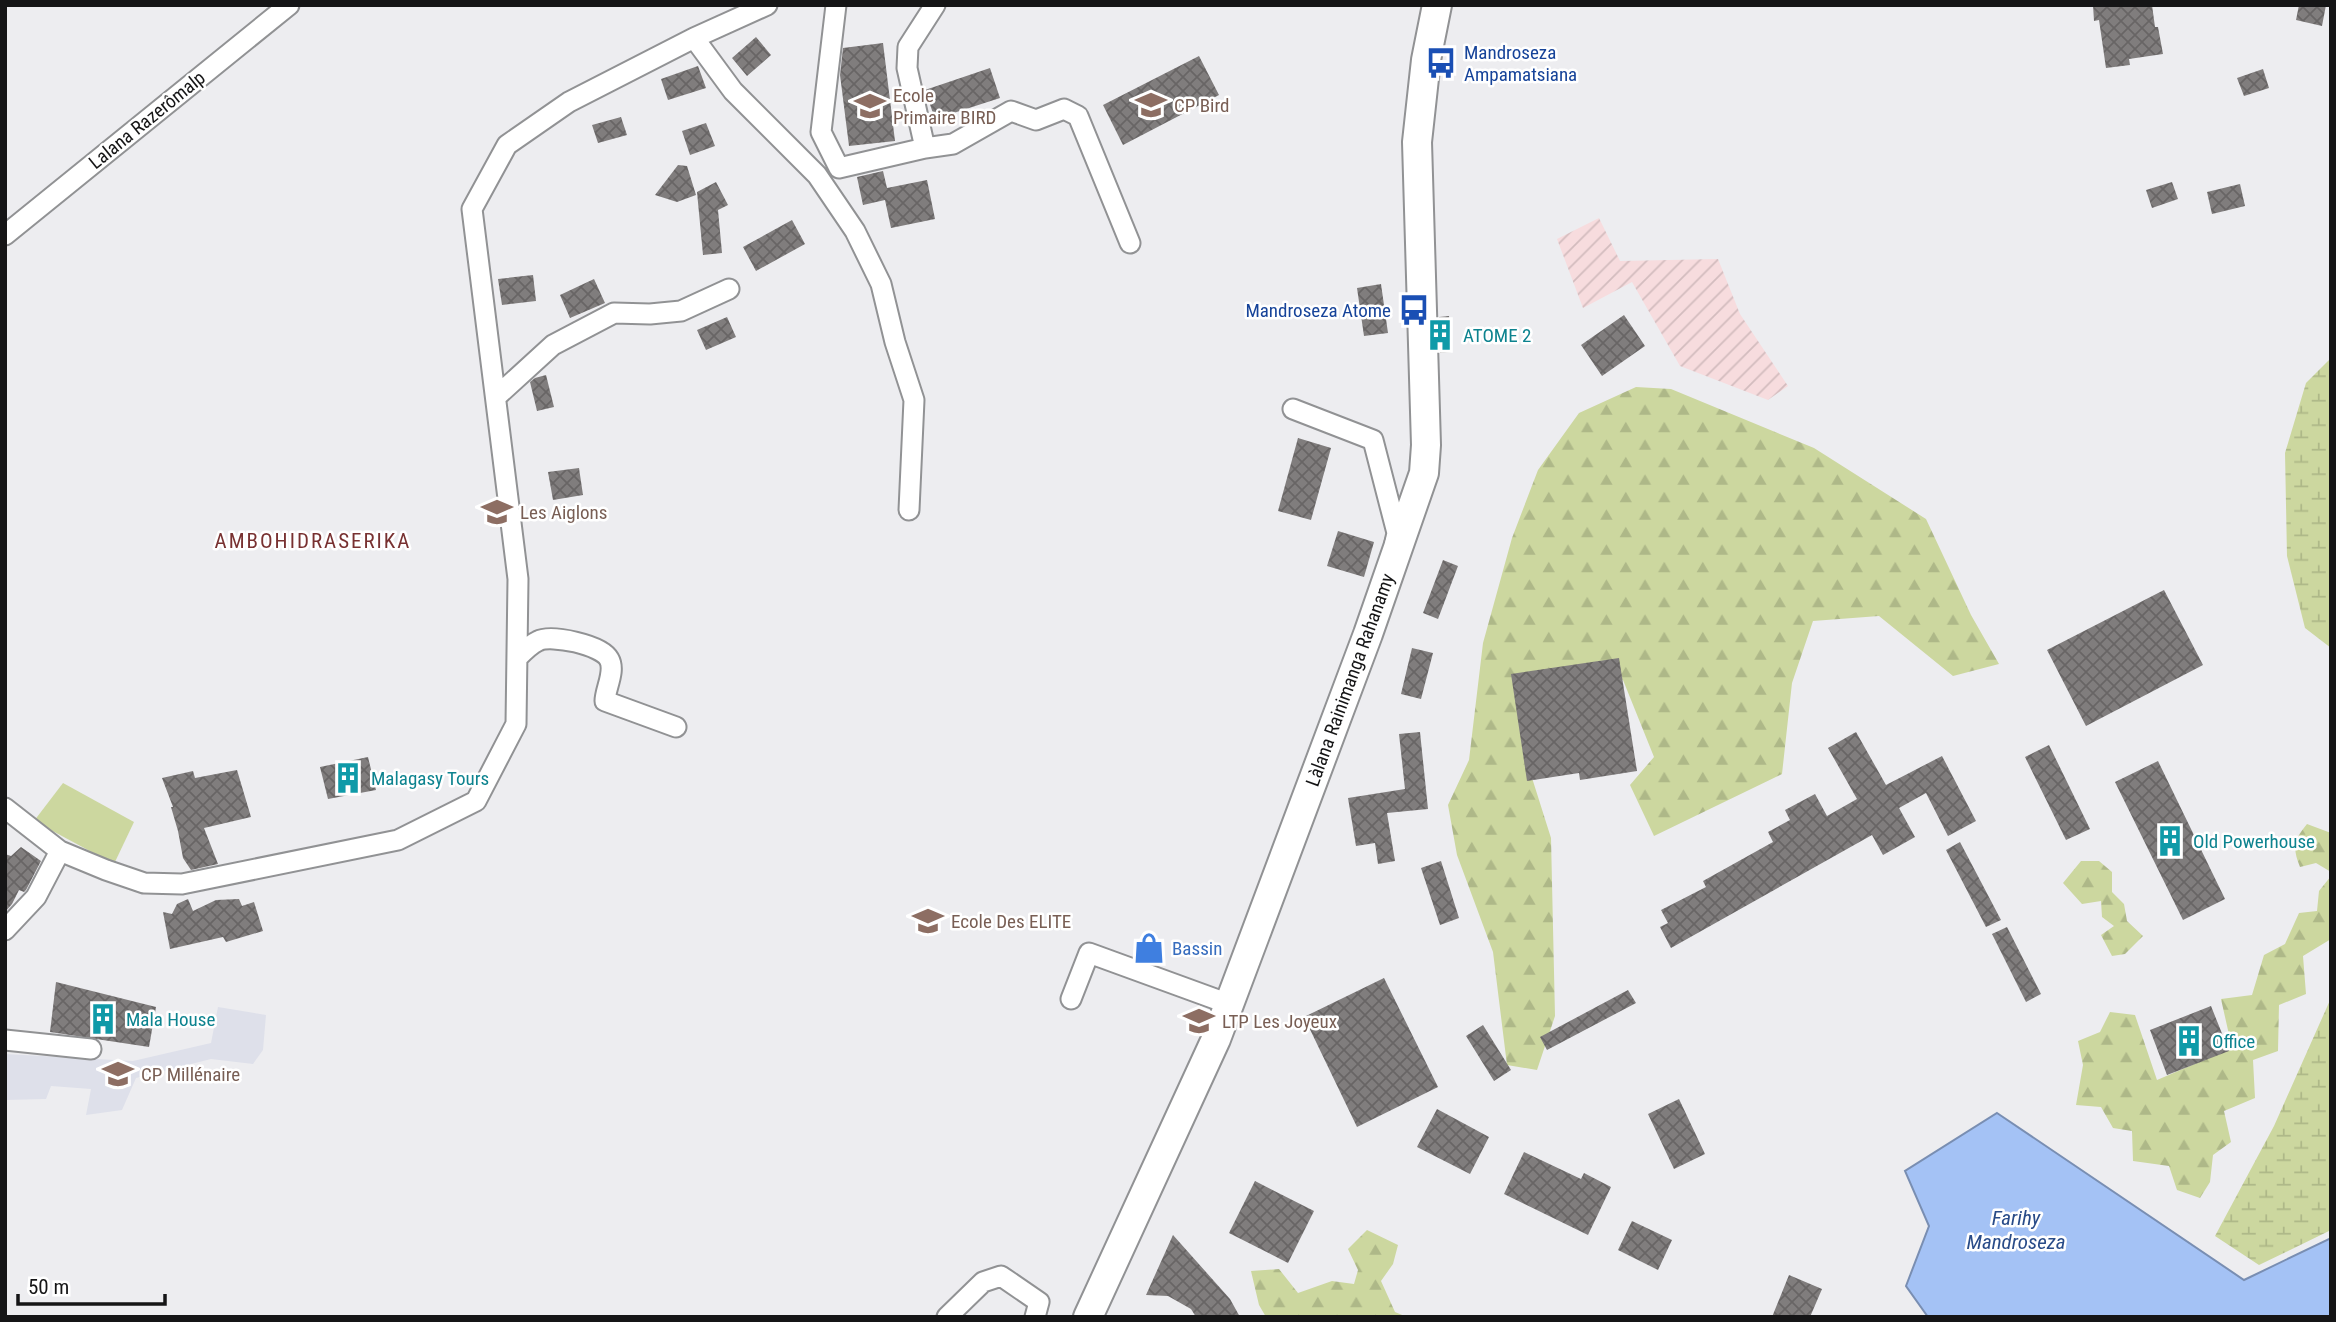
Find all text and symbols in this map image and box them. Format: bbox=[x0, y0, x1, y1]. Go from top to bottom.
place label: Mandroseza Ampamatsiana bbox=[1464, 41, 1577, 86]
bus stop icon: Mandroseza Ampamatsiana bbox=[1424, 46, 1458, 80]
street label: Lalana Razerômalp bbox=[84, 66, 210, 174]
place label: Ecole Primaire BIRD bbox=[893, 84, 996, 129]
school or university icon: CP Bird bbox=[1134, 88, 1168, 122]
school or university icon: Ecole Primaire BIRD bbox=[853, 89, 887, 123]
place label: CP Bird bbox=[1174, 94, 1229, 117]
bus stop icon: Mandroseza Atome bbox=[1397, 293, 1431, 327]
place label: Mandroseza Atome bbox=[1245, 299, 1391, 322]
building icon: ATOME 2 bbox=[1423, 318, 1457, 352]
place label: ATOME 2 bbox=[1463, 324, 1531, 347]
school or university icon: Les Aiglons bbox=[480, 495, 514, 529]
place label: Les Aiglons bbox=[520, 501, 607, 524]
district label: AMBOHIDRASERIKA bbox=[215, 529, 411, 553]
street label: Làlana Rainimanga Rahanamy bbox=[1301, 570, 1399, 790]
building icon: Malagasy Tours bbox=[331, 761, 365, 795]
place label: Malagasy Tours bbox=[371, 767, 489, 790]
building icon: Old Powerhouse bbox=[2153, 824, 2187, 858]
place label: Old Powerhouse bbox=[2193, 830, 2315, 853]
school or university icon: Ecole Des ELITE bbox=[911, 904, 945, 938]
place label: Ecole Des ELITE bbox=[951, 910, 1071, 933]
shop icon: Bassin bbox=[1132, 931, 1166, 965]
place label: Bassin bbox=[1172, 937, 1222, 960]
building icon: Mala House bbox=[86, 1002, 120, 1036]
school or university icon: LTP Les Joyeux bbox=[1182, 1004, 1216, 1038]
place label: Mala House bbox=[126, 1008, 215, 1031]
place label: LTP Les Joyeux bbox=[1222, 1010, 1337, 1033]
building icon: Office bbox=[2172, 1024, 2206, 1058]
place label: Office bbox=[2212, 1030, 2255, 1053]
school or university icon: CP Millénaire bbox=[101, 1057, 135, 1091]
place label: CP Millénaire bbox=[141, 1063, 240, 1086]
water label: Farihy Mandroseza bbox=[1967, 1206, 2065, 1254]
scale bar bbox=[18, 1262, 164, 1306]
text: 50 m bbox=[28, 1275, 69, 1299]

